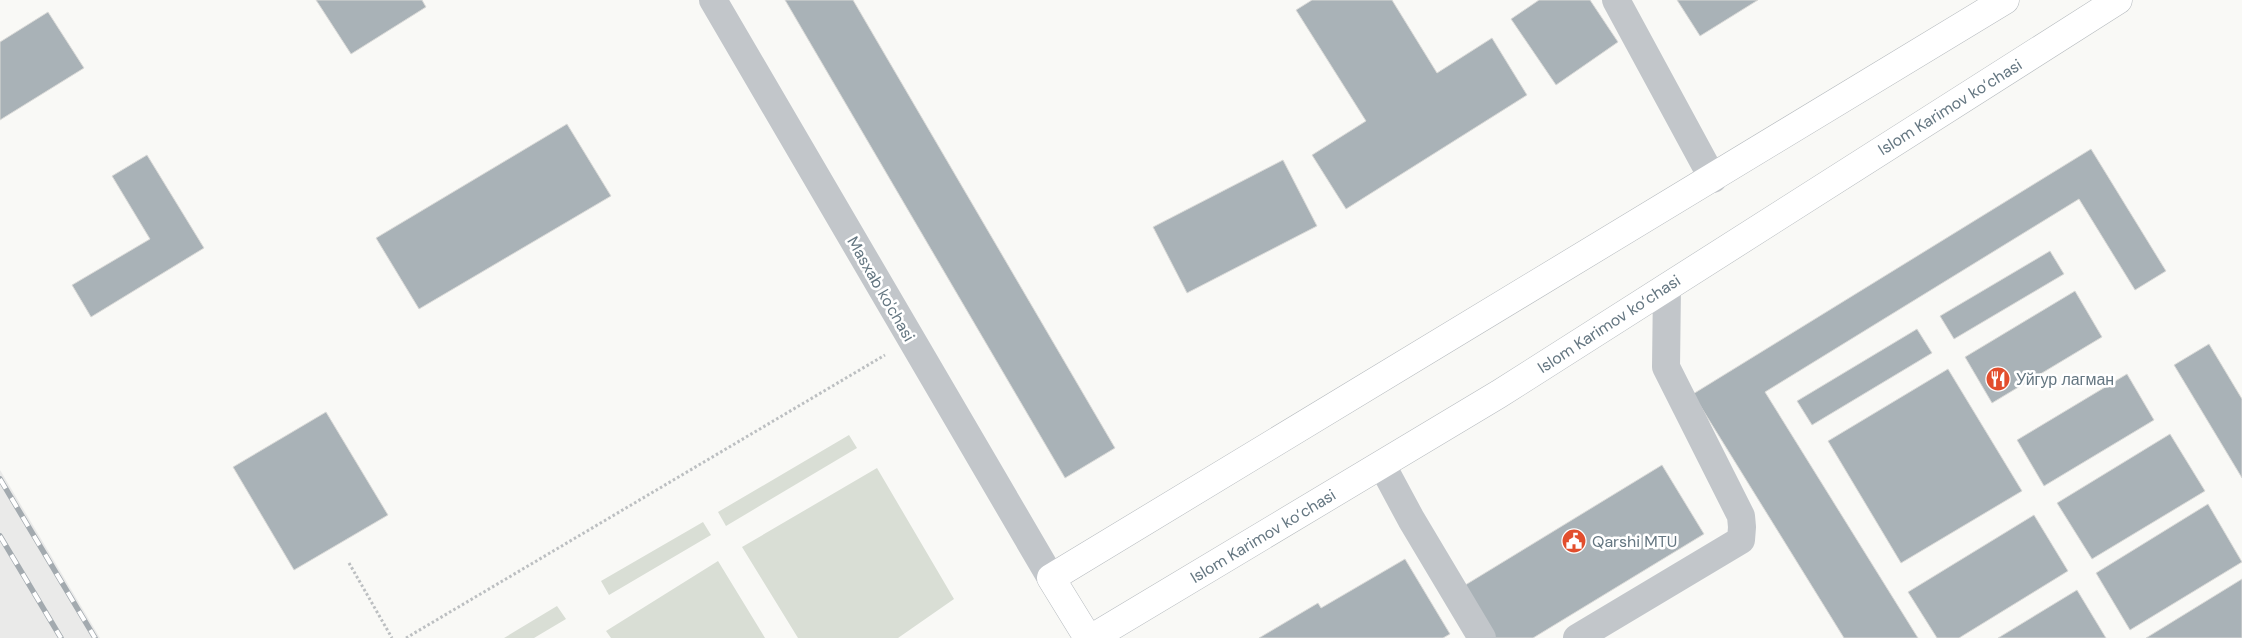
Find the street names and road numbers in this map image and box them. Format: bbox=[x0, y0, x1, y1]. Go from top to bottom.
street label: Islom Karimov ko‘chasi bbox=[1874, 54, 2026, 160]
street label: Masxab ko'chasi bbox=[842, 233, 920, 345]
street label: Islom Karimov ko‘chasi bbox=[1534, 270, 1684, 378]
street label: Islom Karimov ko‘chasi bbox=[1186, 484, 1340, 588]

